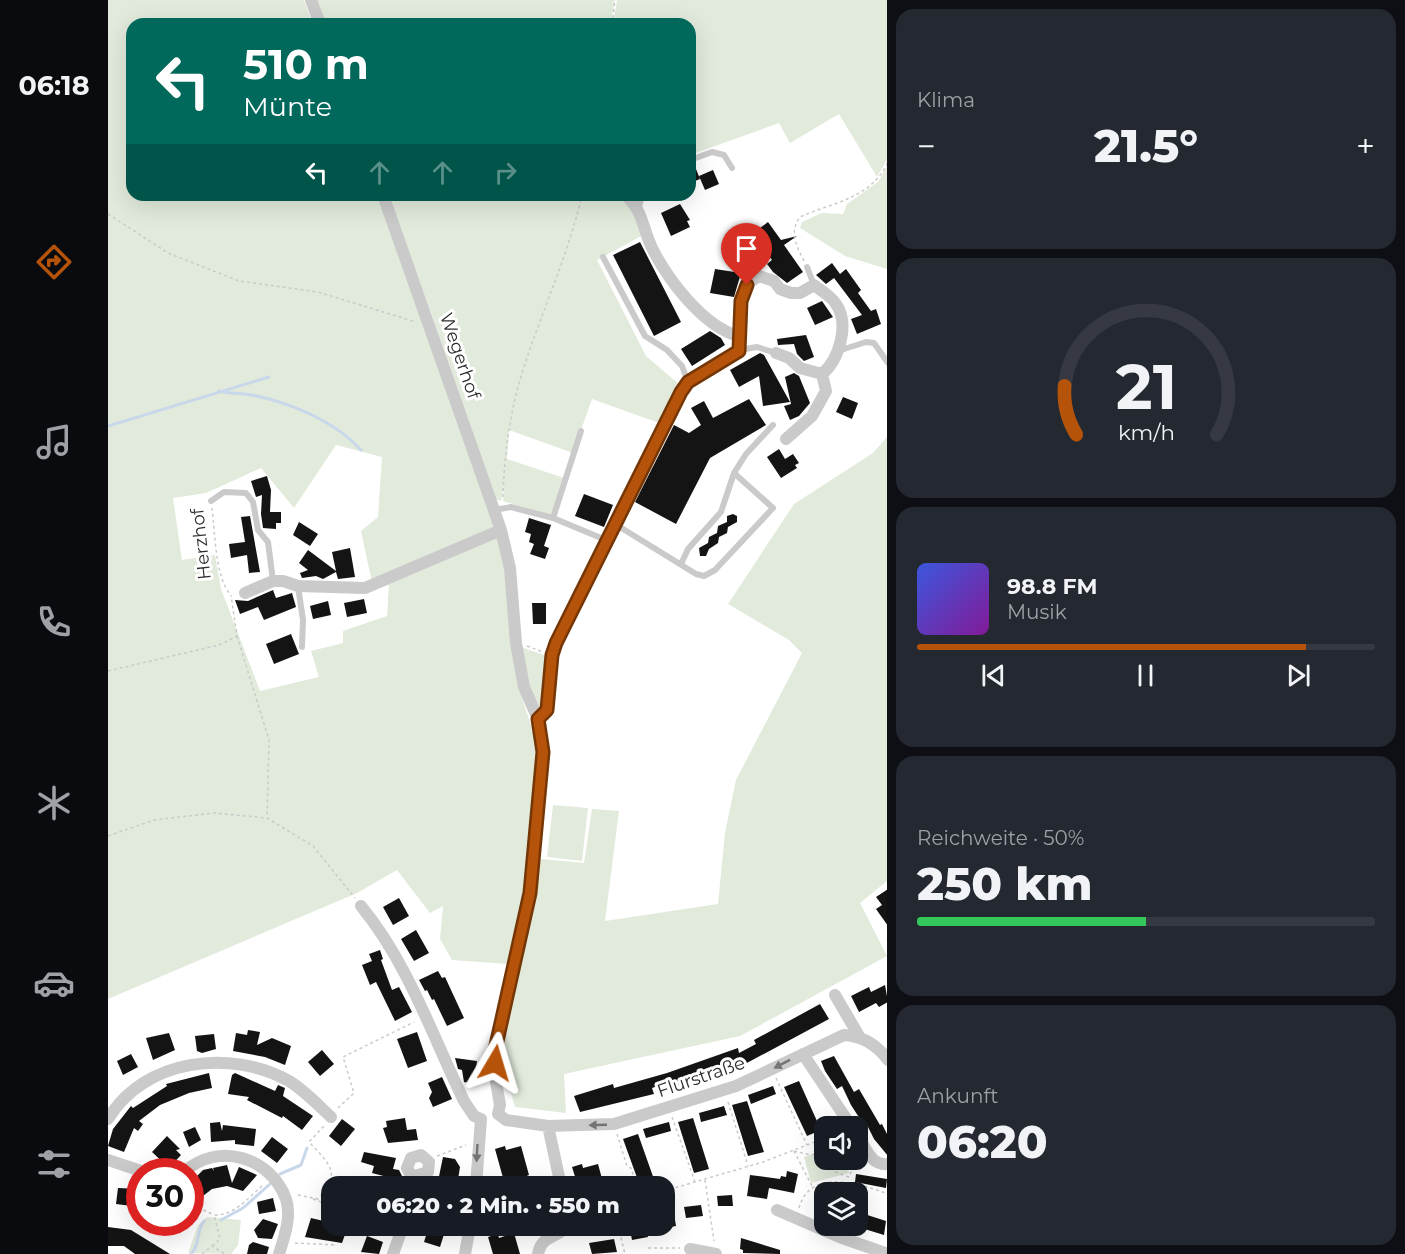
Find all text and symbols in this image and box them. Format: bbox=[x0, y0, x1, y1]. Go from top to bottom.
text: 510 m bbox=[243, 38, 369, 90]
icon: left bbox=[144, 42, 222, 120]
text: 06:18 bbox=[18, 69, 90, 102]
text: Klima bbox=[917, 88, 975, 112]
text: Münte bbox=[243, 90, 332, 123]
text: 21.5° bbox=[1094, 118, 1198, 173]
text: − bbox=[917, 126, 936, 166]
text: + bbox=[1356, 126, 1375, 166]
icon: left bbox=[300, 156, 333, 189]
icon: ahead bbox=[363, 156, 396, 189]
icon: ahead bbox=[426, 156, 459, 189]
icon: right bbox=[489, 156, 522, 189]
pin bbox=[721, 223, 772, 285]
icon: arrive bbox=[730, 232, 763, 265]
icon: directions bbox=[33, 241, 75, 283]
street label: Wegerhof bbox=[435, 310, 485, 403]
text: 21 bbox=[1115, 349, 1177, 425]
text: km/h bbox=[1117, 419, 1175, 445]
icon: music bbox=[33, 421, 75, 463]
street label: Herzhof bbox=[186, 506, 216, 581]
text: 98.8 FM bbox=[1007, 573, 1098, 600]
text: Musik bbox=[1007, 600, 1067, 624]
icon: phone bbox=[33, 601, 75, 643]
icon: previous bbox=[977, 659, 1010, 692]
icon: pause bbox=[1129, 659, 1162, 692]
icon: next bbox=[1282, 659, 1315, 692]
icon: climate bbox=[33, 782, 75, 824]
text: Reichweite · 50% bbox=[917, 826, 1084, 850]
text: 250 km bbox=[917, 856, 1093, 911]
icon: car bbox=[33, 962, 75, 1004]
position arrow bbox=[463, 1031, 527, 1095]
street label: Flurstraße bbox=[654, 1052, 748, 1102]
one-way arrow bbox=[774, 1059, 791, 1069]
text: Ankunft bbox=[917, 1084, 998, 1108]
text: 06:20 bbox=[917, 1114, 1048, 1169]
map controls bbox=[814, 1116, 868, 1236]
button: sound bbox=[814, 1116, 868, 1170]
one-way arrow bbox=[589, 1120, 608, 1130]
icon: filters bbox=[33, 1143, 75, 1185]
one-way arrow bbox=[473, 1143, 482, 1162]
speed limit sign: 30 bbox=[126, 1158, 204, 1236]
button: layers bbox=[814, 1182, 868, 1236]
text: 06:20 · 2 Min. · 550 m bbox=[376, 1192, 620, 1219]

